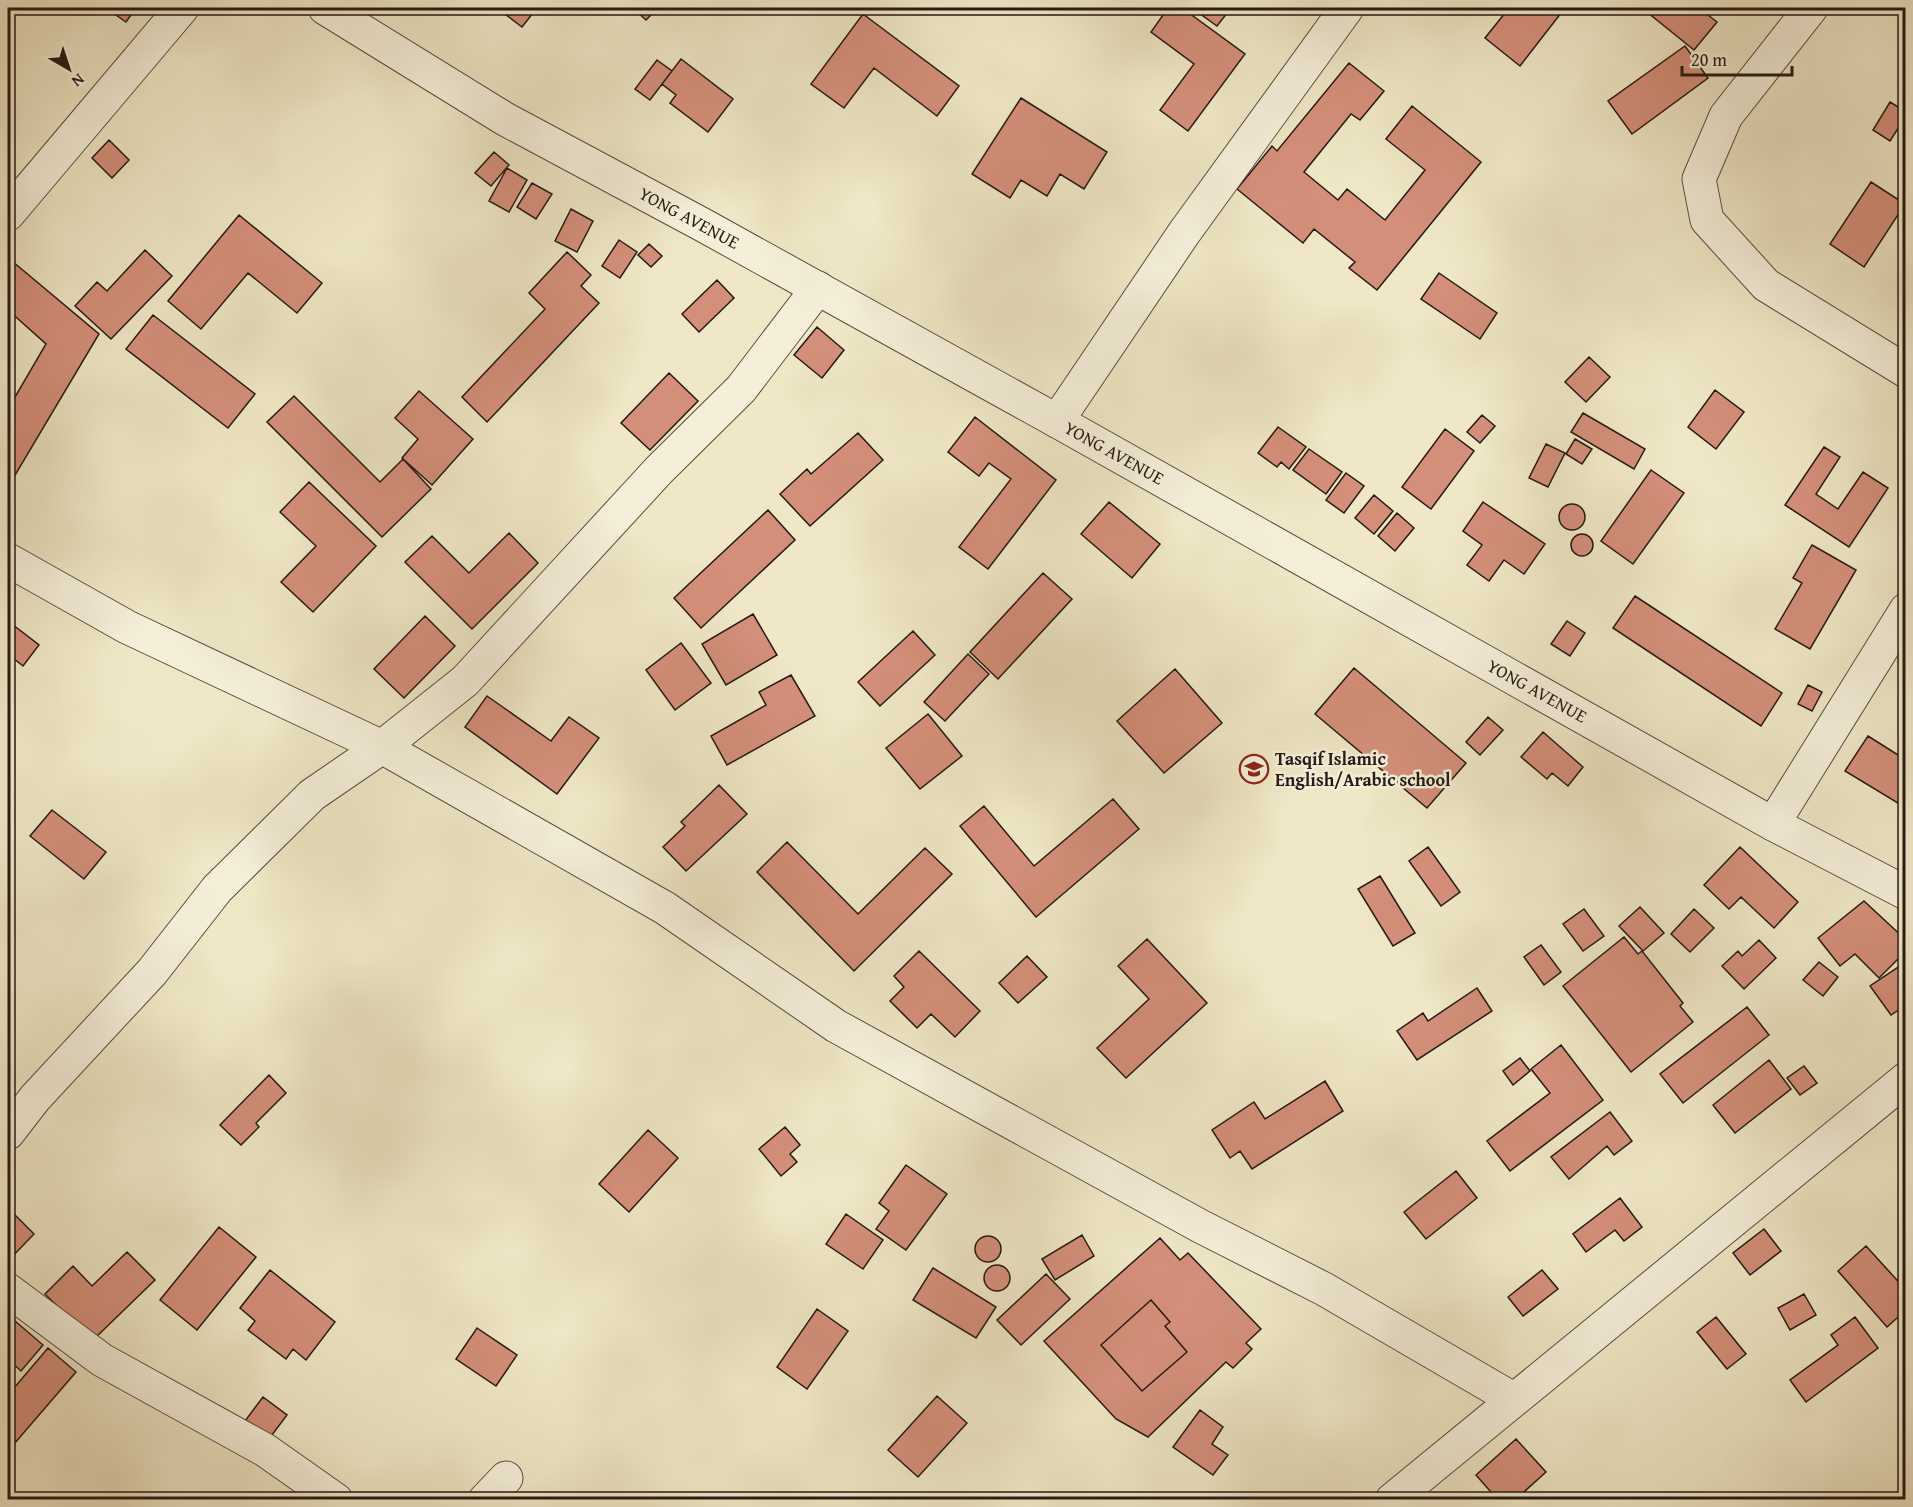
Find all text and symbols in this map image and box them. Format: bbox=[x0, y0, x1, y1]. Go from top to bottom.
north arrow bbox=[39, 39, 99, 99]
scale bar bbox=[1682, 39, 1792, 77]
text: 20 m bbox=[1691, 46, 1727, 73]
text: N bbox=[66, 68, 90, 94]
street label: YONG AVENUE bbox=[634, 180, 744, 255]
street label: YONG AVENUE bbox=[1059, 414, 1169, 491]
street label: YONG AVENUE bbox=[1482, 652, 1592, 729]
place label: Tasqif Islamic English/Arabic school bbox=[1275, 745, 1451, 793]
school or university icon: Tasqif Islamic English/Arabic school bbox=[1238, 753, 1270, 785]

